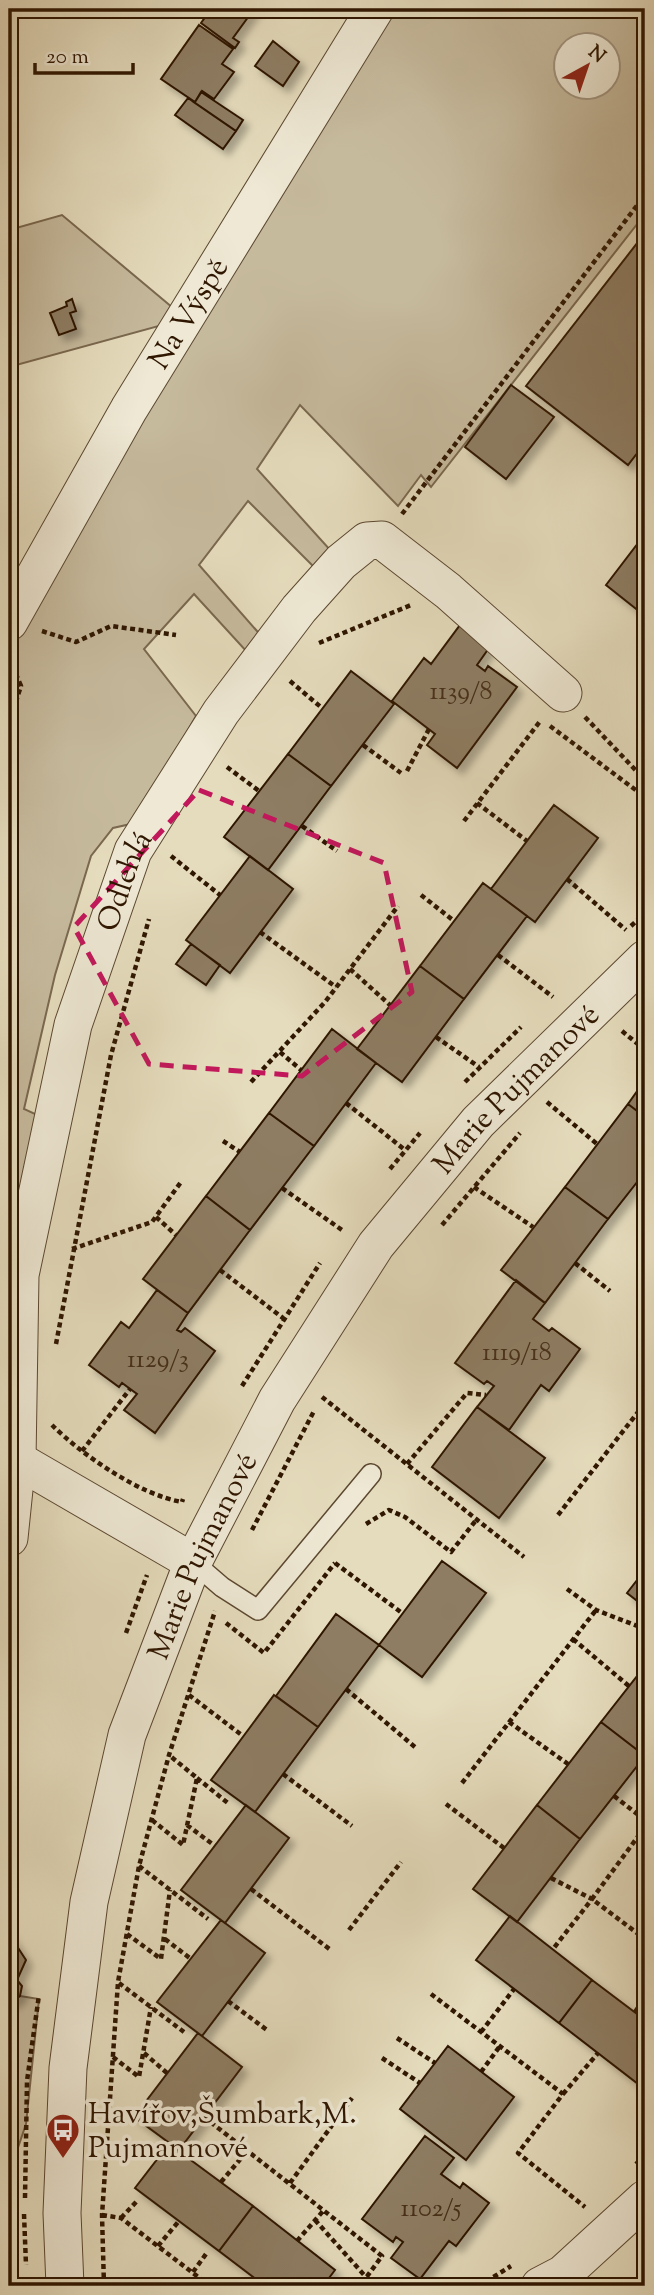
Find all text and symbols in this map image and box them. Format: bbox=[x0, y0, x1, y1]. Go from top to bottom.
scale bar bbox=[35, 32, 133, 76]
north arrow bbox=[552, 32, 622, 102]
text: N bbox=[582, 40, 611, 70]
text: 20 m bbox=[46, 43, 89, 73]
street label: Na Výspě bbox=[139, 250, 241, 378]
house number: 1139/8 bbox=[429, 674, 493, 711]
street label: Odlehlá bbox=[88, 823, 165, 937]
street label: Marie Pujmanové bbox=[424, 995, 610, 1185]
house number: 1119/18 bbox=[482, 1335, 552, 1372]
house number: 1129/3 bbox=[127, 1342, 189, 1379]
street label: Marie Pujmanové bbox=[139, 1446, 270, 1667]
place label: Havířov,Šumbark,M. Pujmannové bbox=[88, 2094, 357, 2171]
bus stop icon: Havířov,Šumbark,M. Pujmannové bbox=[44, 2111, 82, 2160]
house number: 1102/5 bbox=[401, 2191, 462, 2228]

